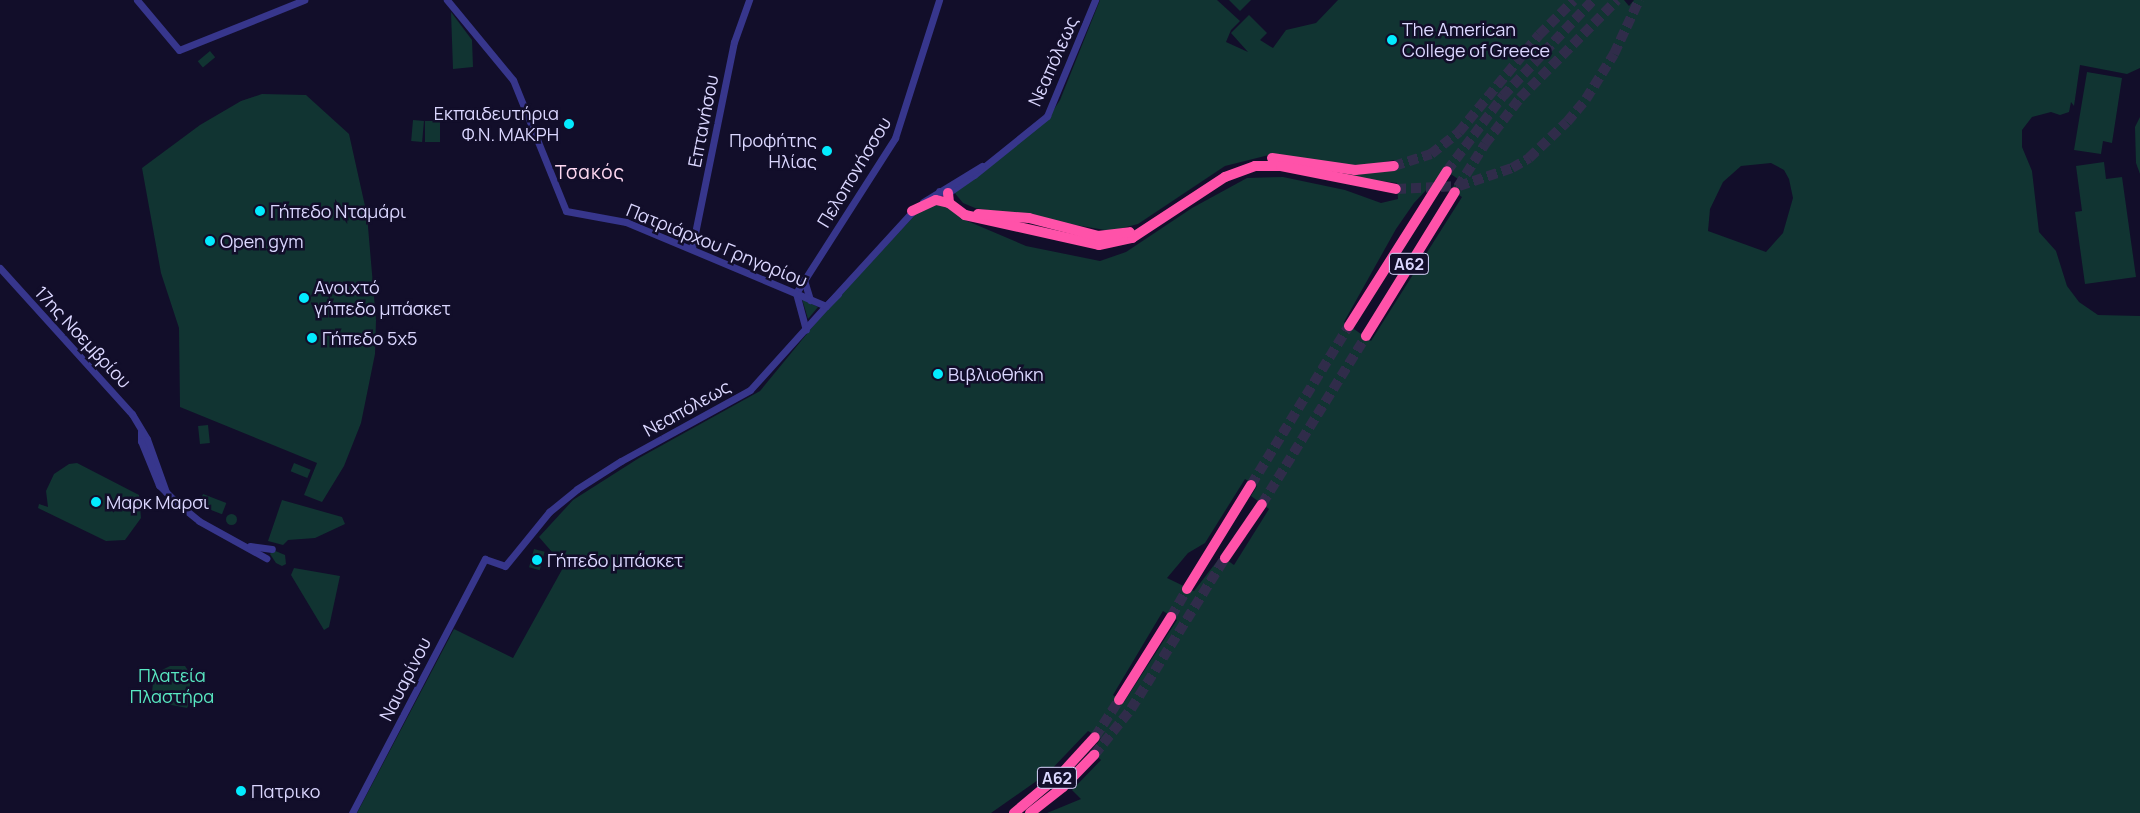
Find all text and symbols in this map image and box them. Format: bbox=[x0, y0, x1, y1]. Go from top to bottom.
street label: Νεαπόλεως bbox=[1024, 13, 1082, 109]
place label: The American College of Greece bbox=[1402, 19, 1550, 62]
marker: The American College of Greece bbox=[1386, 34, 1398, 46]
street label: Επτανήσου bbox=[683, 73, 723, 169]
place label: Εκπαιδευτήρια Φ.Ν. ΜΑΚΡΗ bbox=[434, 103, 559, 146]
street label: Πελοπονήσσου bbox=[813, 113, 895, 231]
marker: Εκπαιδευτήρια Φ.Ν. ΜΑΚΡΗ bbox=[563, 118, 575, 130]
place label: Προφήτης Ηλίας bbox=[729, 130, 817, 172]
marker: Προφήτης Ηλίας bbox=[821, 145, 833, 157]
district label: Τσακός bbox=[554, 162, 626, 184]
street label: Πατριάρχου Γρηγορίου bbox=[624, 199, 810, 291]
place label: Γήπεδο Νταμάρι bbox=[270, 200, 406, 222]
marker: Γήπεδο Νταμάρι bbox=[254, 205, 266, 217]
place label: Open gym bbox=[220, 230, 304, 252]
marker: Open gym bbox=[204, 235, 216, 247]
road number: Α62 bbox=[1388, 250, 1430, 278]
place label: Ανοιχτό γήπεδο μπάσκετ bbox=[314, 277, 451, 320]
street label: 17ης Νοεμβρίου bbox=[30, 282, 136, 392]
marker: Ανοιχτό γήπεδο μπάσκετ bbox=[298, 292, 310, 304]
place label: Γήπεδο 5x5 bbox=[322, 327, 417, 349]
marker: Γήπεδο 5x5 bbox=[306, 332, 318, 344]
place label: Βιβλιοθήκη bbox=[948, 363, 1044, 385]
marker: Βιβλιοθήκη bbox=[932, 368, 944, 380]
street label: Νεαπόλεως bbox=[640, 375, 734, 441]
place label: Μαρκ Μαρσι bbox=[106, 491, 210, 513]
marker: Μαρκ Μαρσι bbox=[90, 496, 102, 508]
place label: Γήπεδο μπάσκετ bbox=[547, 549, 683, 571]
marker: Γήπεδο μπάσκετ bbox=[531, 554, 543, 566]
street label: Ναυαρίνου bbox=[375, 634, 435, 724]
park label: Πλατεία Πλαστήρα bbox=[130, 665, 214, 708]
road number: Α62 bbox=[1036, 764, 1078, 791]
place label: Πατρικο bbox=[251, 780, 320, 802]
marker: Πατρικο bbox=[235, 785, 247, 797]

